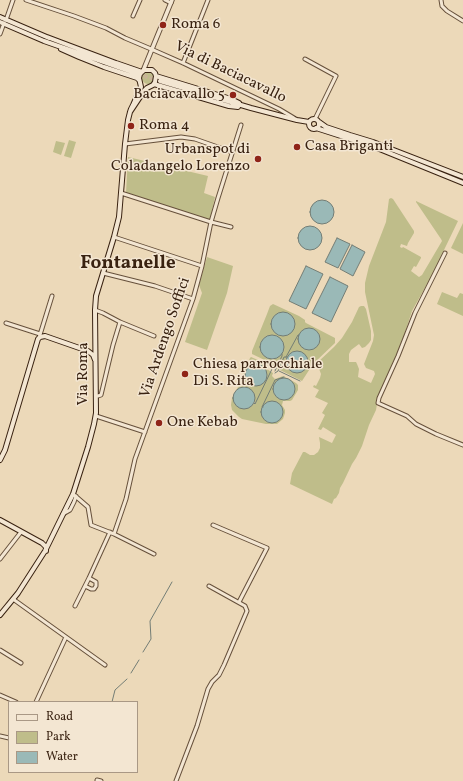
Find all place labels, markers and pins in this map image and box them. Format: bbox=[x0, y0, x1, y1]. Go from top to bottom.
place label: Roma 6 bbox=[171, 16, 220, 34]
marker: Roma 6 bbox=[158, 20, 168, 30]
place label: Baciacavallo 5 bbox=[133, 86, 225, 104]
marker: Baciacavallo 5 bbox=[228, 90, 238, 100]
place label: Roma 4 bbox=[139, 117, 190, 135]
marker: Roma 4 bbox=[126, 121, 136, 131]
place label: Casa Briganti bbox=[305, 138, 393, 156]
place label: Urbanspot di Coladangelo Lorenzo bbox=[111, 141, 250, 176]
marker: Casa Briganti bbox=[292, 142, 302, 152]
marker: Urbanspot di Coladangelo Lorenzo bbox=[253, 154, 263, 164]
place label: Chiesa parrocchiale Di S. Rita bbox=[193, 356, 322, 391]
marker: Chiesa parrocchiale Di S. Rita bbox=[180, 369, 190, 379]
place label: One Kebab bbox=[167, 414, 238, 432]
marker: One Kebab bbox=[154, 418, 164, 428]

